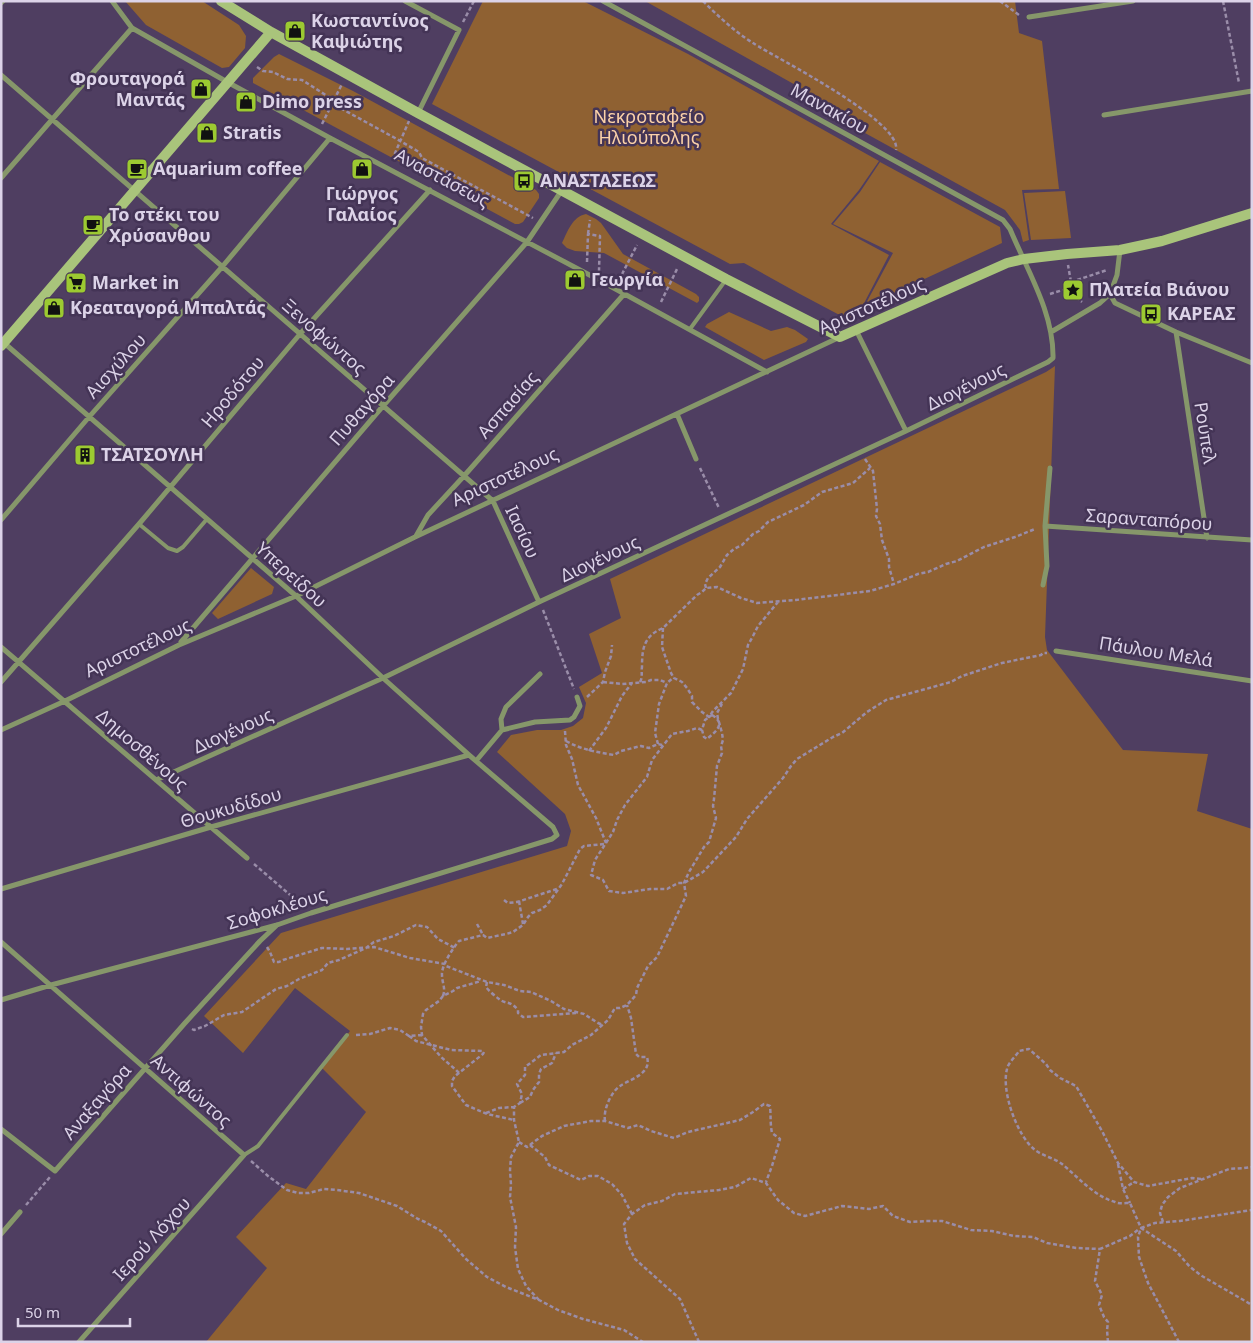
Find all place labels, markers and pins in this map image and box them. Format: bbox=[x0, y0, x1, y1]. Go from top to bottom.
place label: Κωσταντίνος Καψιώτης bbox=[311, 8, 429, 53]
shop icon: Κωσταντίνος Καψιώτης bbox=[283, 19, 307, 43]
place label: Φρουταγορά Μαντάς bbox=[70, 66, 185, 111]
shop icon: Φρουταγορά Μαντάς bbox=[189, 77, 213, 101]
place label: Dimo press bbox=[262, 89, 362, 113]
shop icon: Dimo press bbox=[234, 90, 258, 114]
place label: Stratis bbox=[223, 120, 281, 144]
shop icon: Stratis bbox=[195, 121, 219, 145]
place label: Aquarium coffee bbox=[153, 156, 303, 180]
cafe icon: Aquarium coffee bbox=[125, 157, 149, 181]
shop icon: Γιώργος Γαλαίος bbox=[350, 157, 374, 181]
place label: ΑΝΑΣΤΑΣΕΩΣ bbox=[540, 168, 656, 192]
bus stop icon: ΑΝΑΣΤΑΣΕΩΣ bbox=[512, 169, 536, 193]
place label: Γιώργος Γαλαίος bbox=[326, 181, 398, 226]
place label: Το στέκι του Χρύσανθου bbox=[109, 202, 220, 247]
cafe icon: Το στέκι του Χρύσανθου bbox=[81, 213, 105, 237]
place label: Γεωργία bbox=[591, 267, 664, 291]
shop icon: Γεωργία bbox=[563, 268, 587, 292]
place label: Market in bbox=[92, 270, 179, 294]
supermarket icon: Market in bbox=[64, 271, 88, 295]
place label: Πλατεία Βιάνου bbox=[1089, 277, 1229, 301]
place icon: Πλατεία Βιάνου bbox=[1061, 278, 1085, 302]
place label: Κρεαταγορά Μπαλτάς bbox=[70, 295, 266, 319]
shop icon: Κρεαταγορά Μπαλτάς bbox=[42, 296, 66, 320]
place label: ΚΑΡΕΑΣ bbox=[1167, 301, 1235, 325]
bus stop icon: ΚΑΡΕΑΣ bbox=[1139, 302, 1163, 326]
place label: ΤΣΑΤΣΟΥΛΗ bbox=[101, 442, 204, 466]
building icon: ΤΣΑΤΣΟΥΛΗ bbox=[73, 443, 97, 467]

